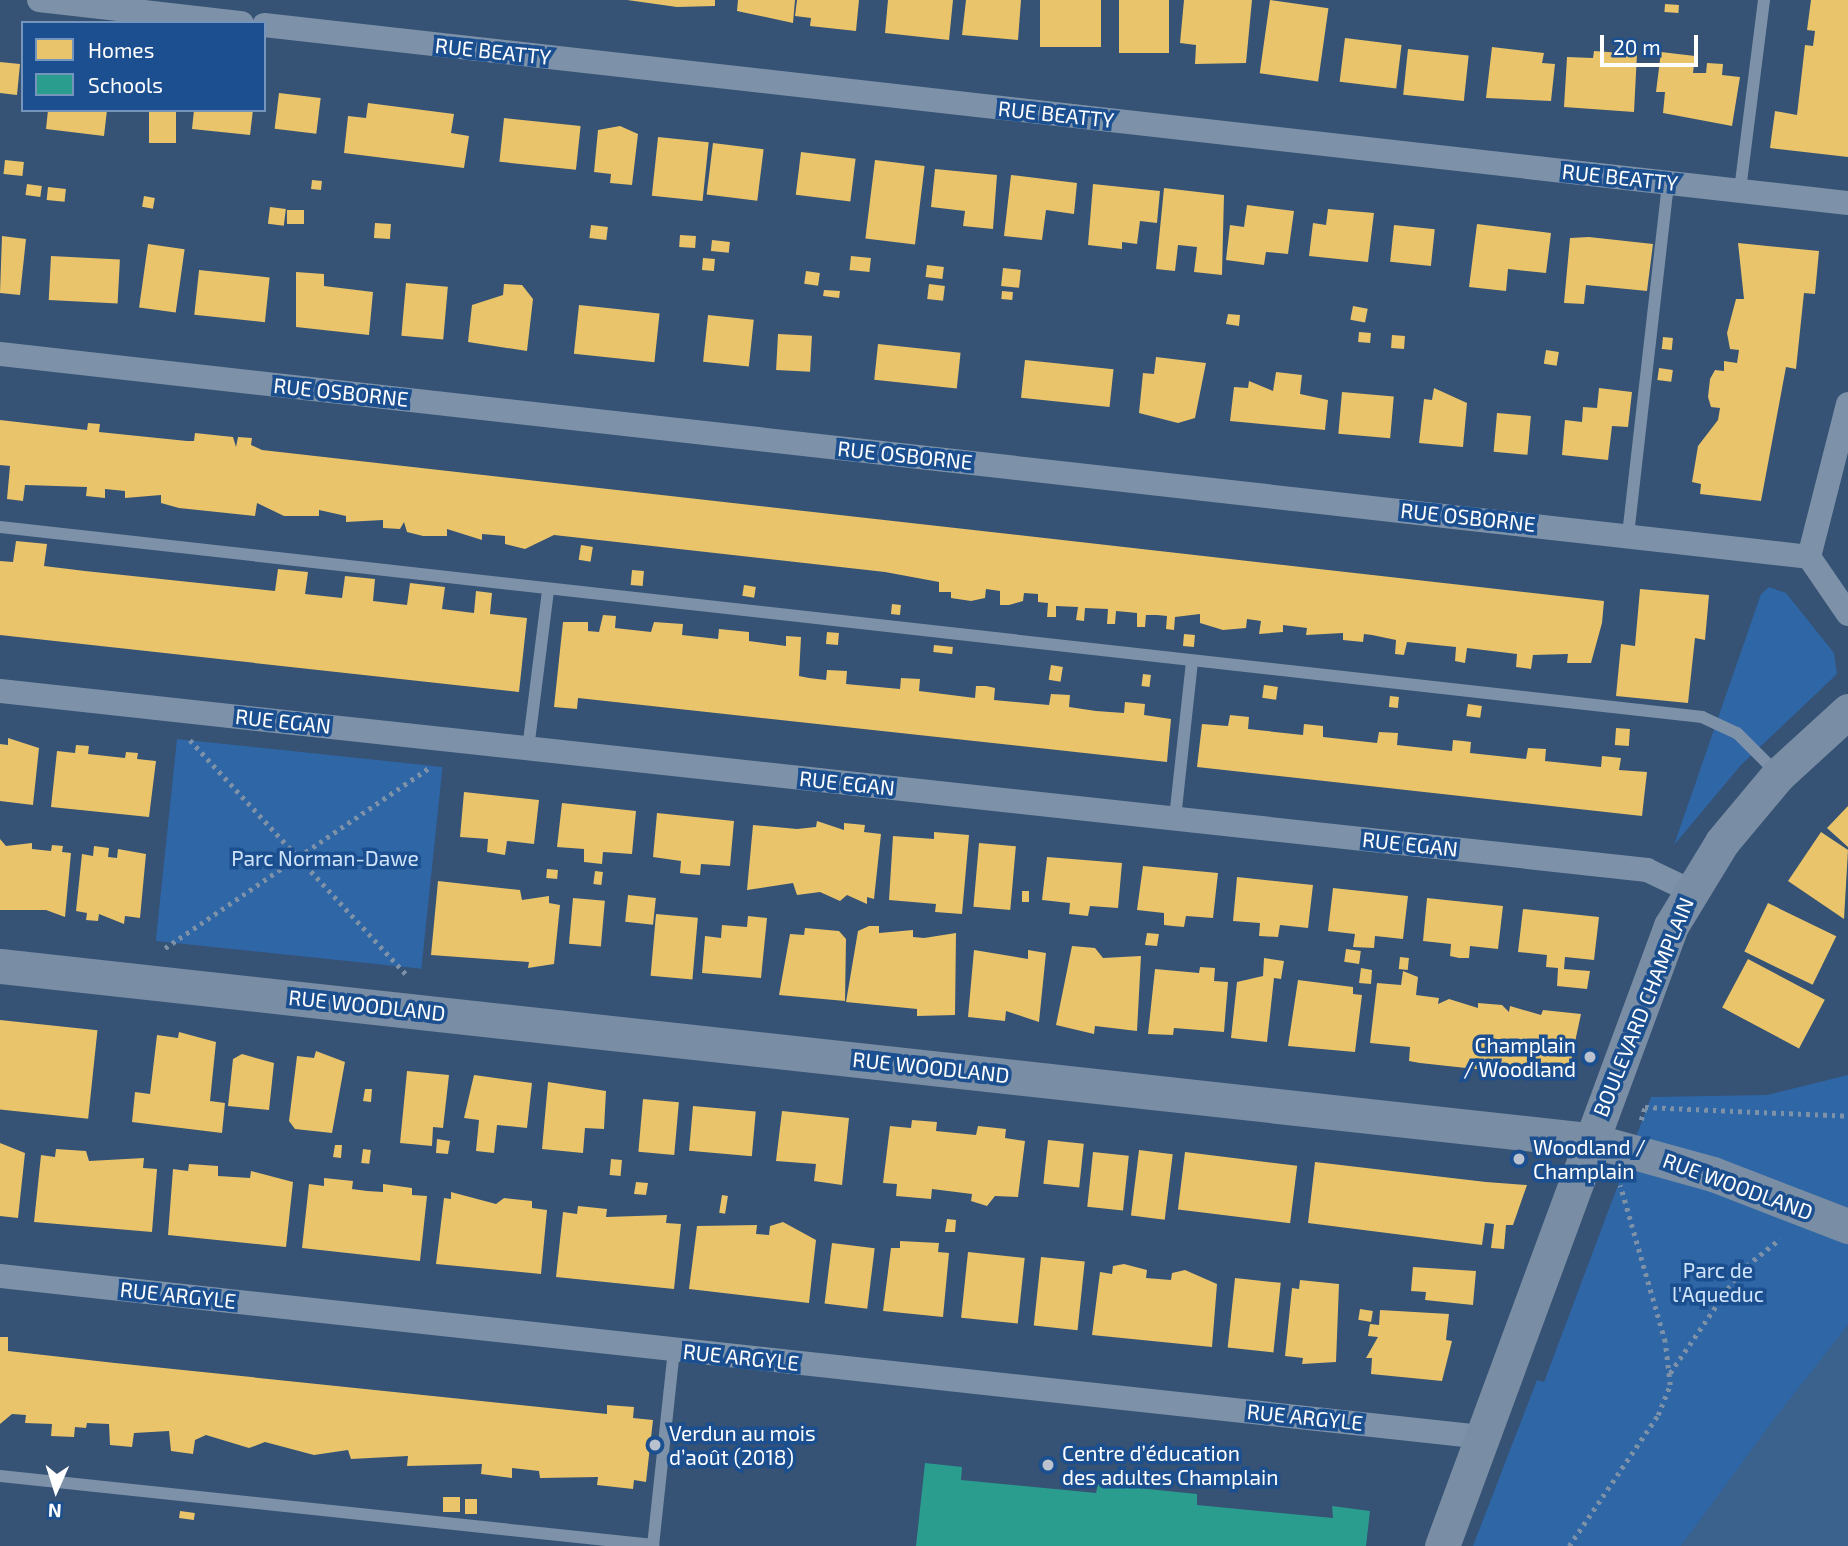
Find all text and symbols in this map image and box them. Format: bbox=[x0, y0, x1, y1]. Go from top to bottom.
legend bbox=[21, 21, 266, 112]
scale bar bbox=[1603, 21, 1701, 65]
street label: RUE BEATTY bbox=[434, 32, 552, 70]
text: 20 m bbox=[1613, 34, 1661, 59]
text: Homes bbox=[88, 37, 154, 62]
text: Schools bbox=[88, 72, 163, 97]
street label: RUE BEATTY bbox=[997, 95, 1115, 133]
street label: RUE BEATTY bbox=[1561, 158, 1679, 196]
street label: RUE OSBORNE bbox=[272, 372, 410, 412]
street label: RUE OSBORNE bbox=[836, 435, 974, 475]
street label: RUE OSBORNE bbox=[1399, 497, 1537, 537]
street label: RUE EGAN bbox=[234, 703, 332, 739]
street label: RUE EGAN bbox=[798, 765, 896, 801]
street label: RUE EGAN bbox=[1361, 826, 1459, 862]
park label: Parc Norman-Dawe bbox=[231, 845, 419, 871]
street label: BOULEVARD CHAMPLAIN bbox=[1587, 894, 1699, 1120]
street label: RUE WOODLAND bbox=[287, 984, 447, 1026]
place label: Champlain / Woodland bbox=[1463, 1032, 1576, 1082]
street label: RUE WOODLAND bbox=[851, 1046, 1011, 1088]
marker: Champlain / Woodland bbox=[1582, 1049, 1598, 1065]
place label: Woodland / Champlain bbox=[1533, 1134, 1646, 1184]
street label: RUE WOODLAND bbox=[1659, 1147, 1817, 1225]
marker: Woodland / Champlain bbox=[1511, 1151, 1527, 1167]
park label: Parc de l'Aqueduc bbox=[1672, 1257, 1764, 1307]
street label: RUE ARGYLE bbox=[118, 1276, 238, 1314]
street label: RUE ARGYLE bbox=[681, 1338, 801, 1376]
street label: RUE ARGYLE bbox=[1245, 1398, 1365, 1436]
place label: Verdun au mois d’août (2018) bbox=[669, 1420, 816, 1470]
marker: Verdun au mois d’août (2018) bbox=[647, 1437, 663, 1453]
place label: Centre d’éducation des adultes Champlain bbox=[1062, 1440, 1278, 1490]
north arrow bbox=[21, 1455, 91, 1525]
marker: Centre d’éducation des adultes Champlain bbox=[1040, 1457, 1056, 1473]
text: N bbox=[47, 1500, 62, 1523]

